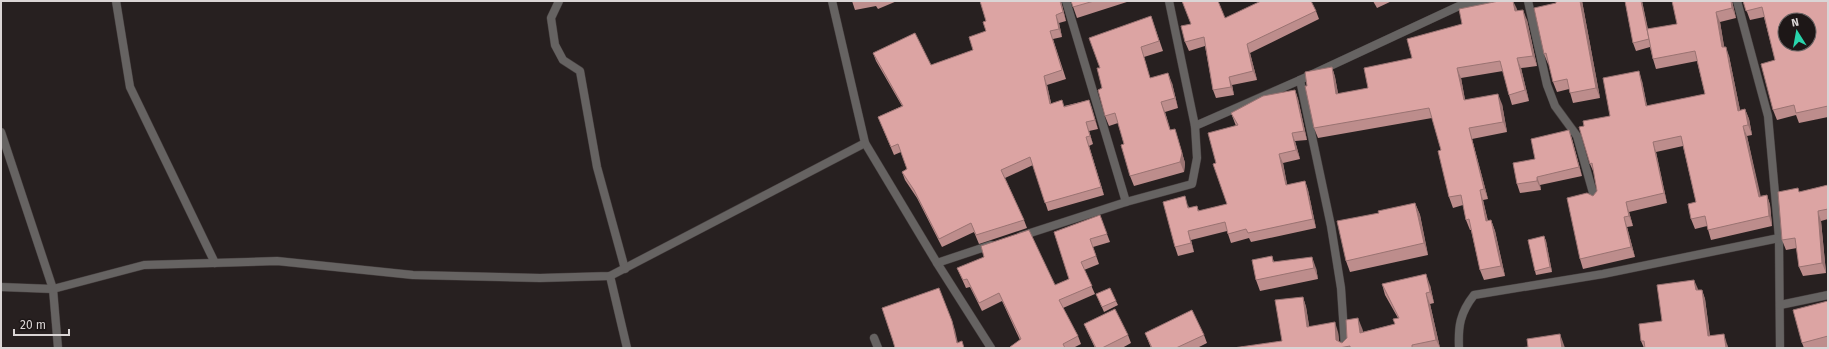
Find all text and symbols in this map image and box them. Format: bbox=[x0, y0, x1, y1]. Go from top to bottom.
north arrow bbox=[1777, 12, 1817, 52]
text: N bbox=[1790, 16, 1800, 30]
scale bar bbox=[14, 311, 69, 337]
text: 20 m bbox=[20, 318, 46, 332]

